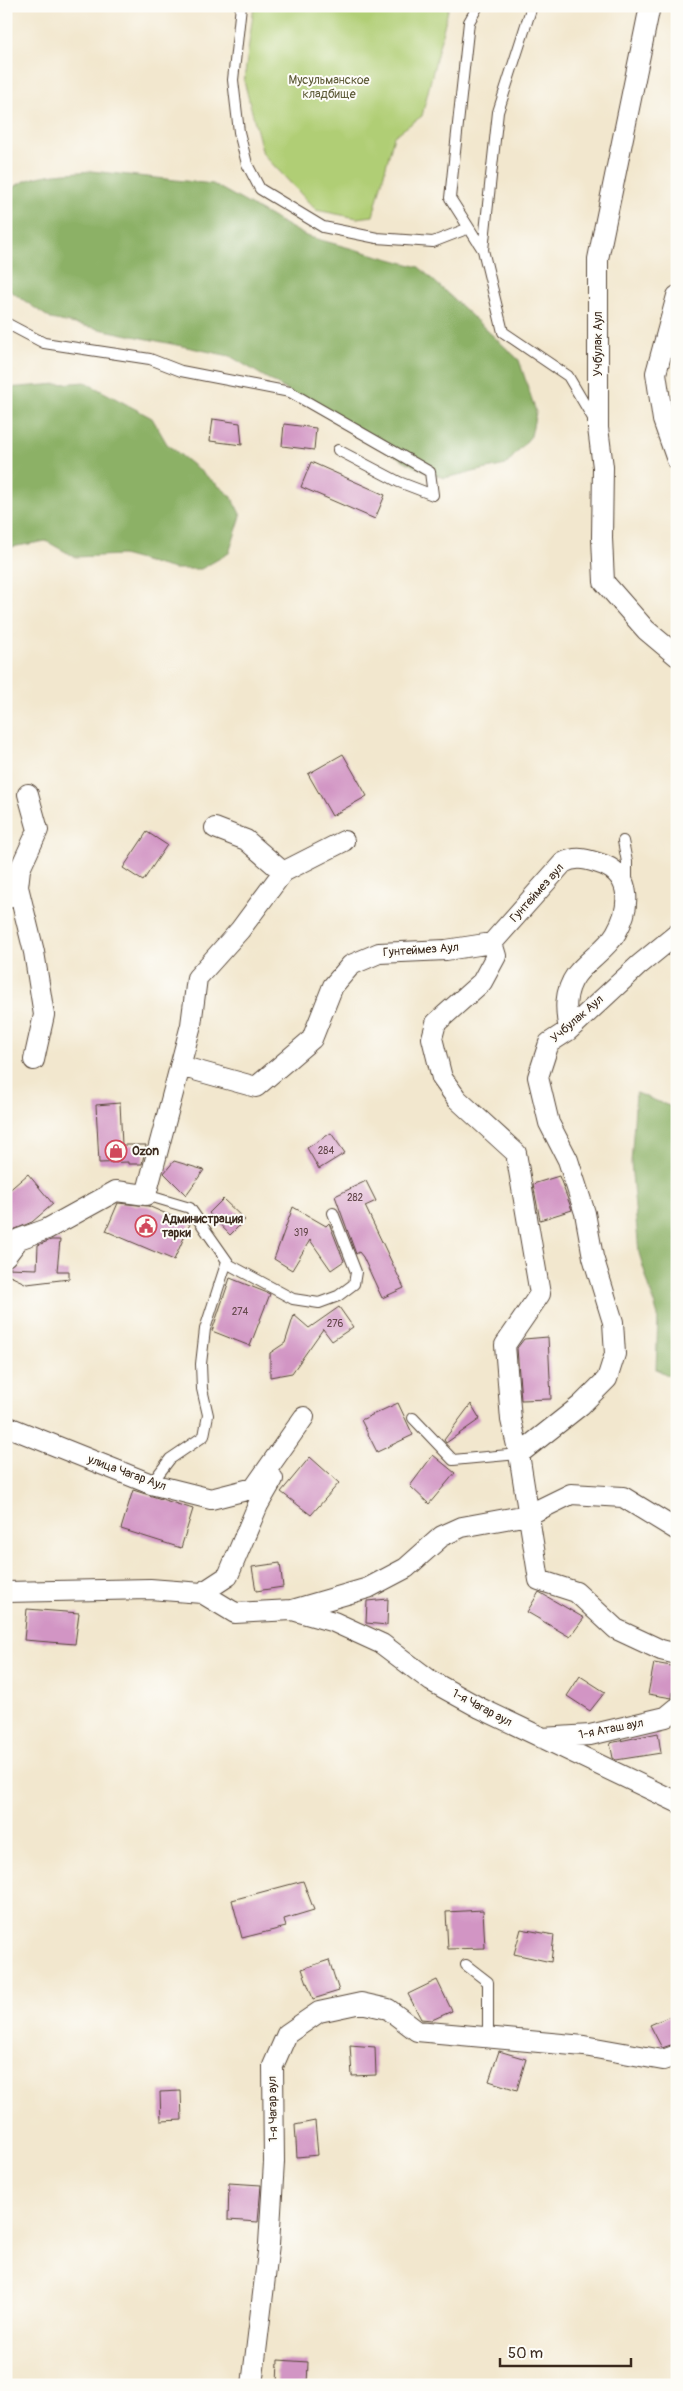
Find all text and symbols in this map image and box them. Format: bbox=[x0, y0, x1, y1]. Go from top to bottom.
park label: Мусульманское кладбище bbox=[289, 73, 370, 102]
street label: Учбулак Аул bbox=[591, 311, 606, 377]
street label: Гунтеймез аул bbox=[507, 861, 567, 925]
street label: Гунтеймез Аул bbox=[383, 940, 459, 960]
street label: Учбулак Аул bbox=[547, 992, 607, 1046]
shop icon: Ozon bbox=[104, 1139, 128, 1163]
place label: Ozon bbox=[132, 1144, 159, 1159]
house number: 284 bbox=[318, 1145, 334, 1157]
house number: 282 bbox=[347, 1192, 364, 1204]
place label: Администрация тарки bbox=[162, 1212, 244, 1241]
public building icon: Администрация тарки bbox=[134, 1214, 158, 1238]
house number: 319 bbox=[294, 1227, 308, 1239]
house number: 274 bbox=[232, 1306, 249, 1318]
house number: 276 bbox=[327, 1318, 344, 1330]
street label: улица Чагар Аул bbox=[85, 1452, 168, 1494]
street label: 1-я Чагар аул bbox=[449, 1686, 515, 1730]
street label: 1-я Аташ аул bbox=[577, 1715, 645, 1743]
street label: 1-я Чагар аул bbox=[265, 2076, 281, 2142]
scale bar bbox=[500, 2336, 632, 2368]
text: 50 m bbox=[508, 2344, 543, 2363]

